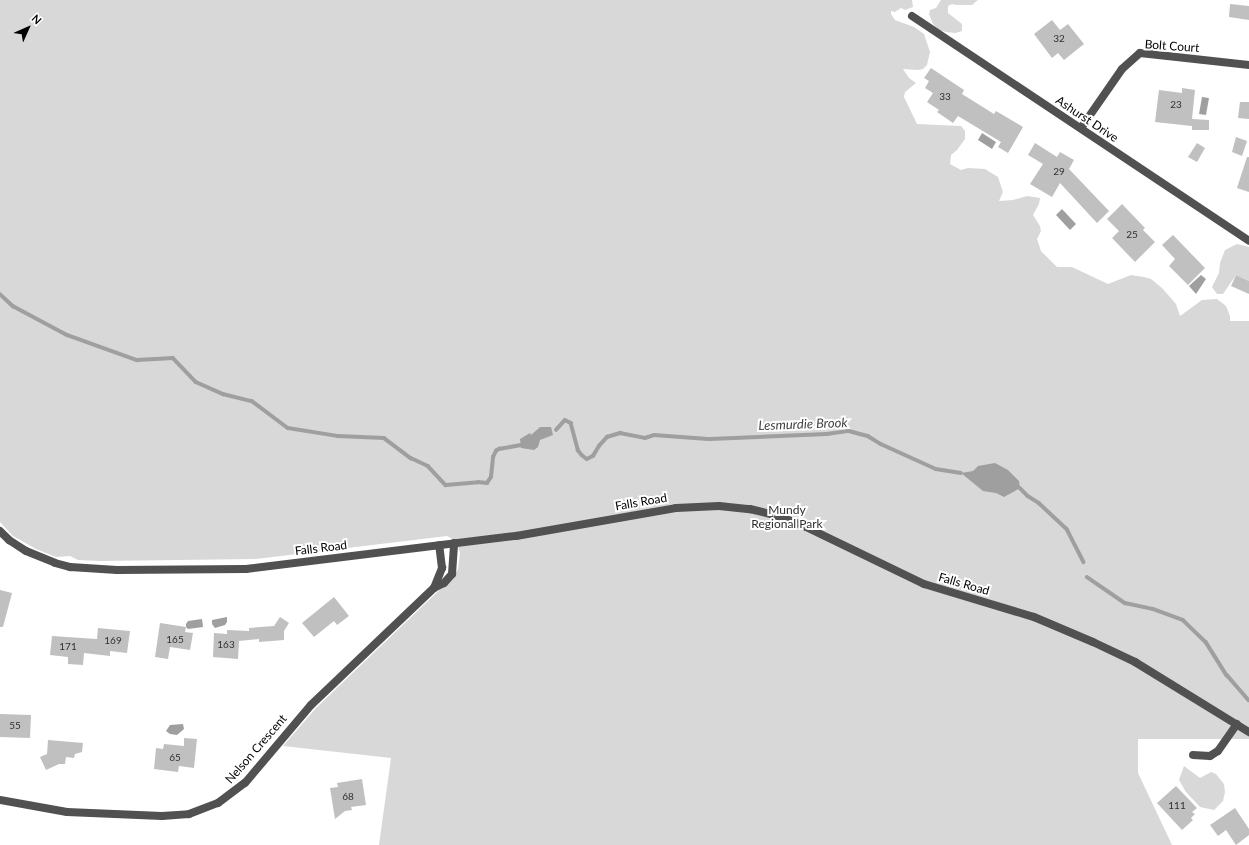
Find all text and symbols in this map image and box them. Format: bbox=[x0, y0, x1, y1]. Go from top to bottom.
north arrow bbox=[8, 8, 48, 48]
text: N bbox=[29, 12, 44, 27]
house number: 32 bbox=[1053, 33, 1065, 45]
street label: Bolt Court bbox=[1144, 37, 1200, 55]
house number: 33 bbox=[939, 91, 951, 103]
street label: Ashurst Drive bbox=[1053, 93, 1121, 145]
house number: 23 bbox=[1170, 99, 1182, 111]
house number: 29 bbox=[1053, 166, 1065, 178]
house number: 25 bbox=[1126, 229, 1138, 241]
water label: Lesmurdie Brook bbox=[758, 415, 848, 433]
street label: Falls Road bbox=[614, 490, 668, 514]
park label: Mundy Regional Park bbox=[751, 503, 823, 531]
street label: Falls Road bbox=[294, 538, 348, 558]
street label: Falls Road bbox=[937, 570, 991, 598]
house number: 165 bbox=[166, 634, 184, 646]
house number: 169 bbox=[104, 635, 122, 647]
house number: 163 bbox=[217, 639, 235, 651]
house number: 171 bbox=[59, 641, 77, 653]
street label: Nelson Crescent bbox=[222, 712, 290, 786]
house number: 55 bbox=[9, 720, 21, 732]
house number: 65 bbox=[169, 752, 181, 764]
house number: 68 bbox=[342, 791, 354, 803]
house number: 111 bbox=[1168, 800, 1186, 812]

